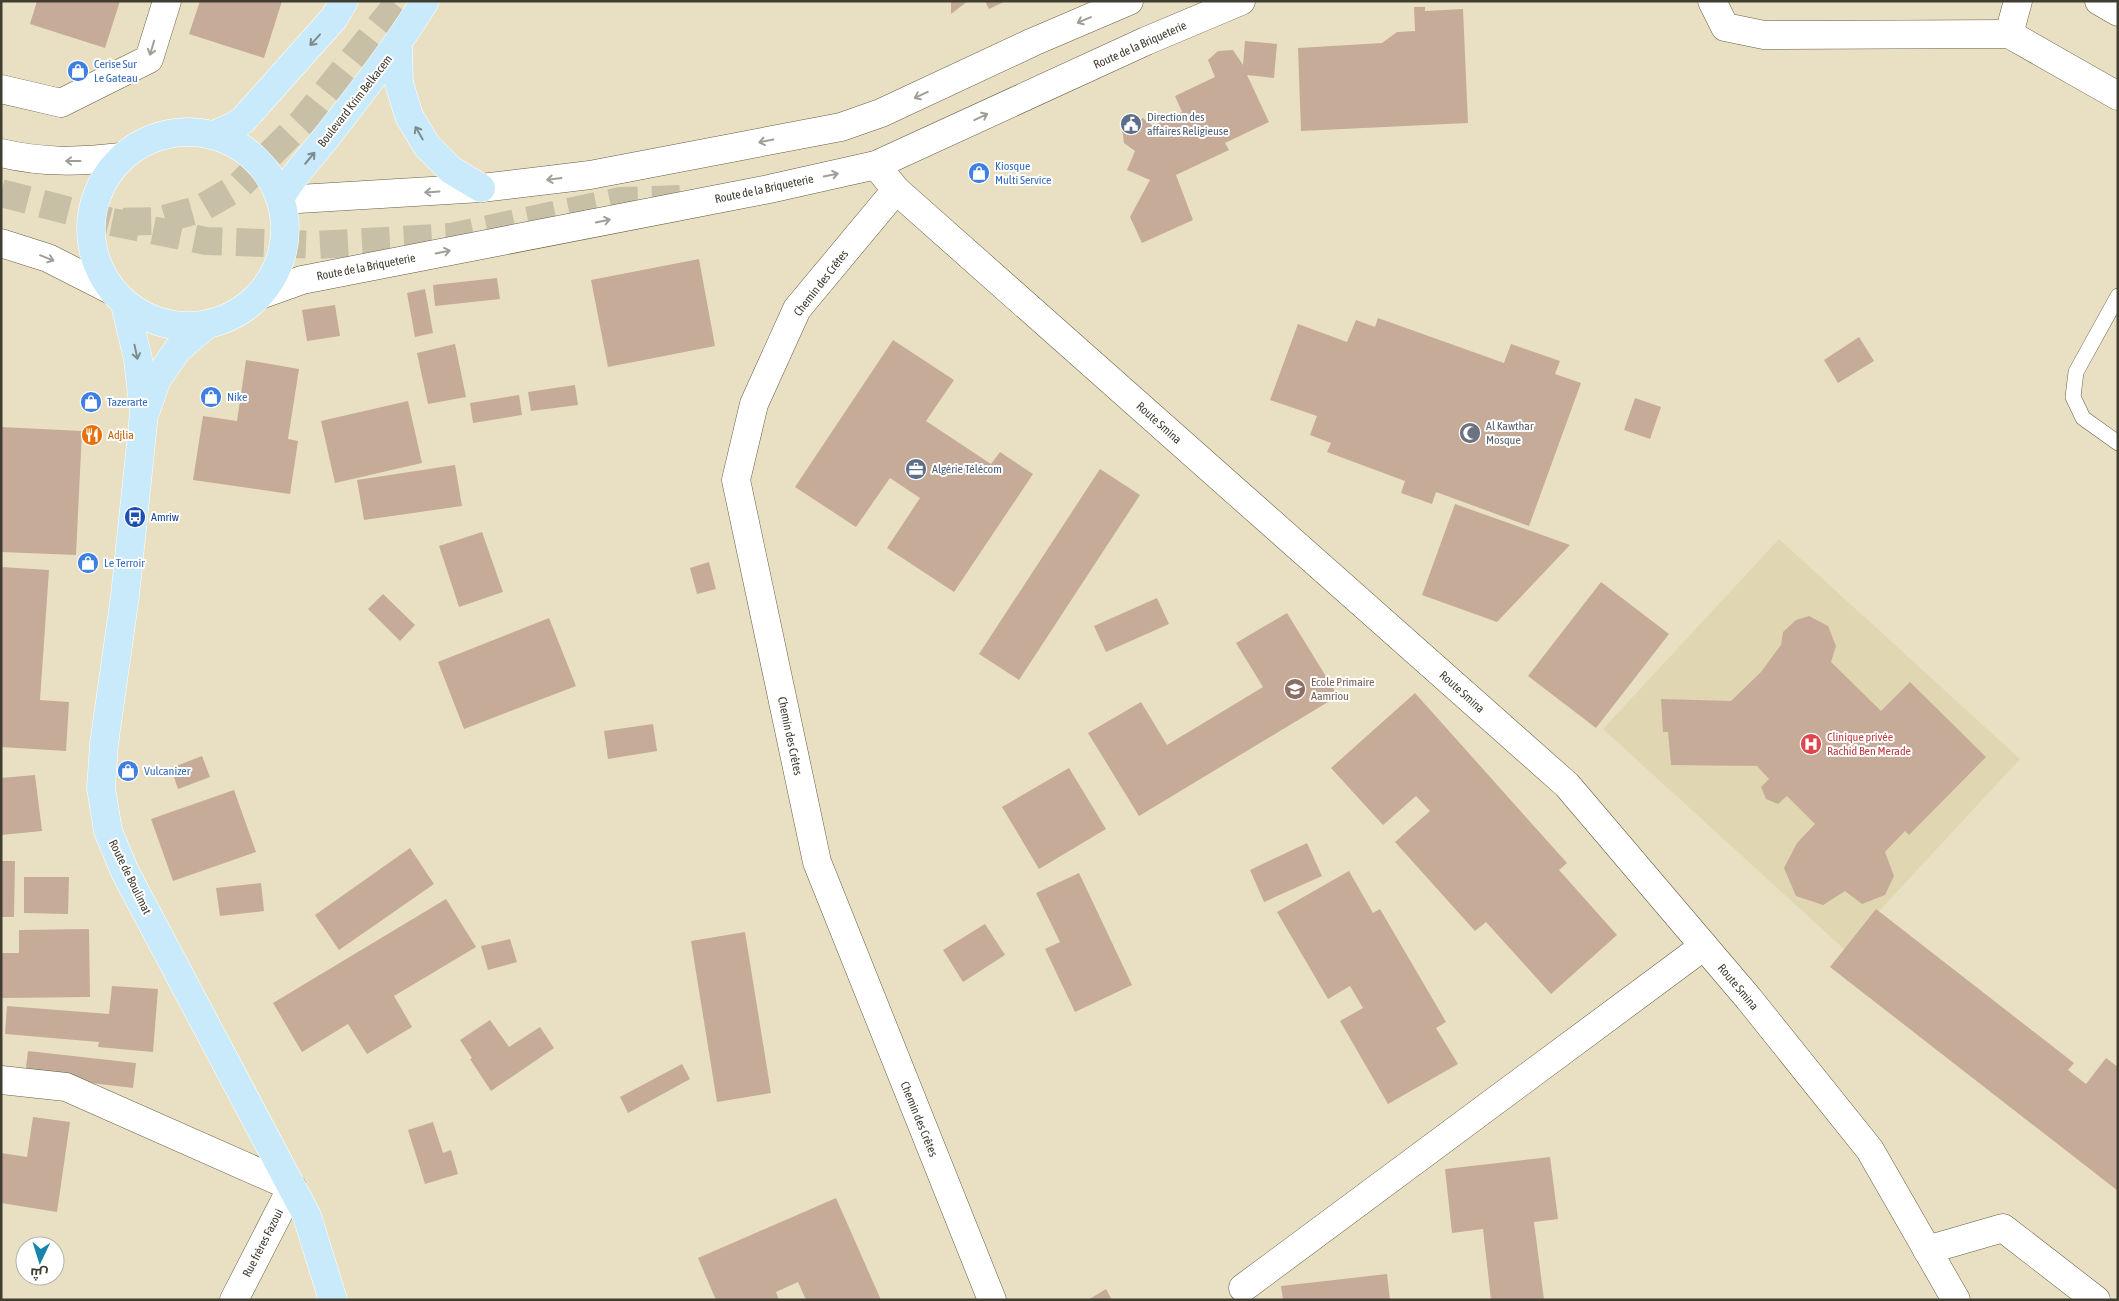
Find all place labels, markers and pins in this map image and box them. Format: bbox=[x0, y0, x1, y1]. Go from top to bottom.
place label: Cerise Sur Le Gateau bbox=[94, 57, 138, 85]
shop icon: Cerise Sur Le Gateau bbox=[66, 59, 90, 83]
place label: Direction des affaires Religieuse bbox=[1147, 110, 1229, 138]
public building icon: Direction des affaires Religieuse bbox=[1119, 112, 1143, 136]
place label: Kiosque Multi Service bbox=[995, 159, 1052, 187]
shop icon: Kiosque Multi Service bbox=[967, 161, 991, 185]
shop icon: Nike bbox=[199, 385, 223, 409]
shop icon: Tazerarte bbox=[79, 390, 103, 414]
place label: Nike bbox=[227, 390, 247, 404]
place label: Tazerarte bbox=[107, 395, 148, 409]
place label: Al Kawthar Mosque bbox=[1486, 419, 1534, 447]
mosque icon: Al Kawthar Mosque bbox=[1458, 421, 1482, 445]
restaurant icon: Adjlia bbox=[80, 423, 104, 447]
place label: Adjlia bbox=[108, 428, 134, 442]
office icon: Algérie Télécom bbox=[904, 457, 928, 481]
place label: Algérie Télécom bbox=[932, 462, 1002, 476]
bus stop icon: Amriw bbox=[123, 505, 147, 529]
place label: Amriw bbox=[151, 510, 179, 524]
shop icon: Le Terroir bbox=[76, 551, 100, 575]
place label: Le Terroir bbox=[104, 556, 145, 570]
place label: Ecole Primaire Aamriou bbox=[1311, 675, 1375, 703]
school or university icon: Ecole Primaire Aamriou bbox=[1283, 677, 1307, 701]
place label: Clinique privée Rachid Ben Merade bbox=[1827, 730, 1911, 758]
hospital icon: Clinique privée Rachid Ben Merade bbox=[1799, 732, 1823, 756]
shop icon: Vulcanizer bbox=[116, 759, 140, 783]
place label: Vulcanizer bbox=[144, 764, 191, 778]

